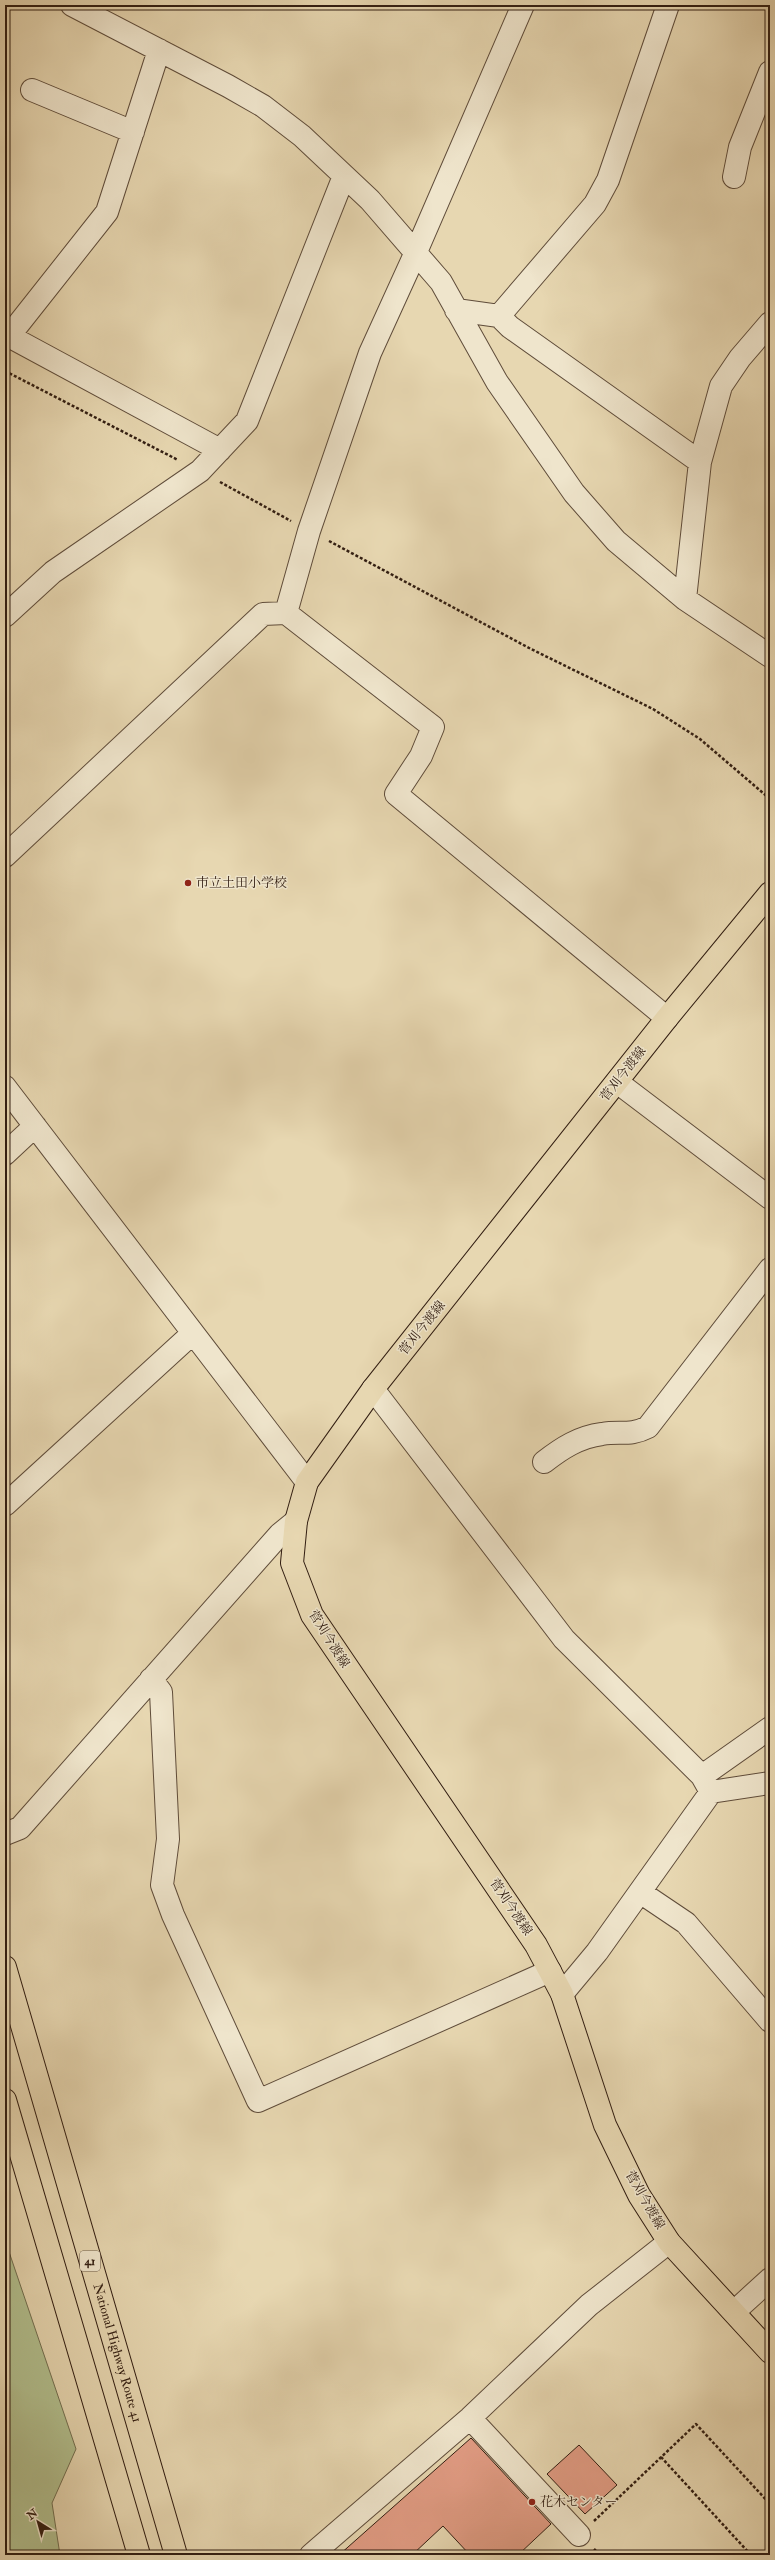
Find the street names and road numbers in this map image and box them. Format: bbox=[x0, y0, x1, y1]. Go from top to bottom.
street label: 菅刈今渡線 bbox=[597, 1043, 649, 1105]
street label: 菅刈今渡線 bbox=[395, 1298, 449, 1358]
street label: 菅刈今渡線 bbox=[305, 1607, 353, 1671]
street label: 菅刈今渡線 bbox=[486, 1876, 536, 1938]
street label: 菅刈今渡線 bbox=[622, 2168, 668, 2232]
road number: 41 bbox=[80, 2251, 100, 2271]
street label: National Highway Route 41 bbox=[89, 2282, 145, 2425]

